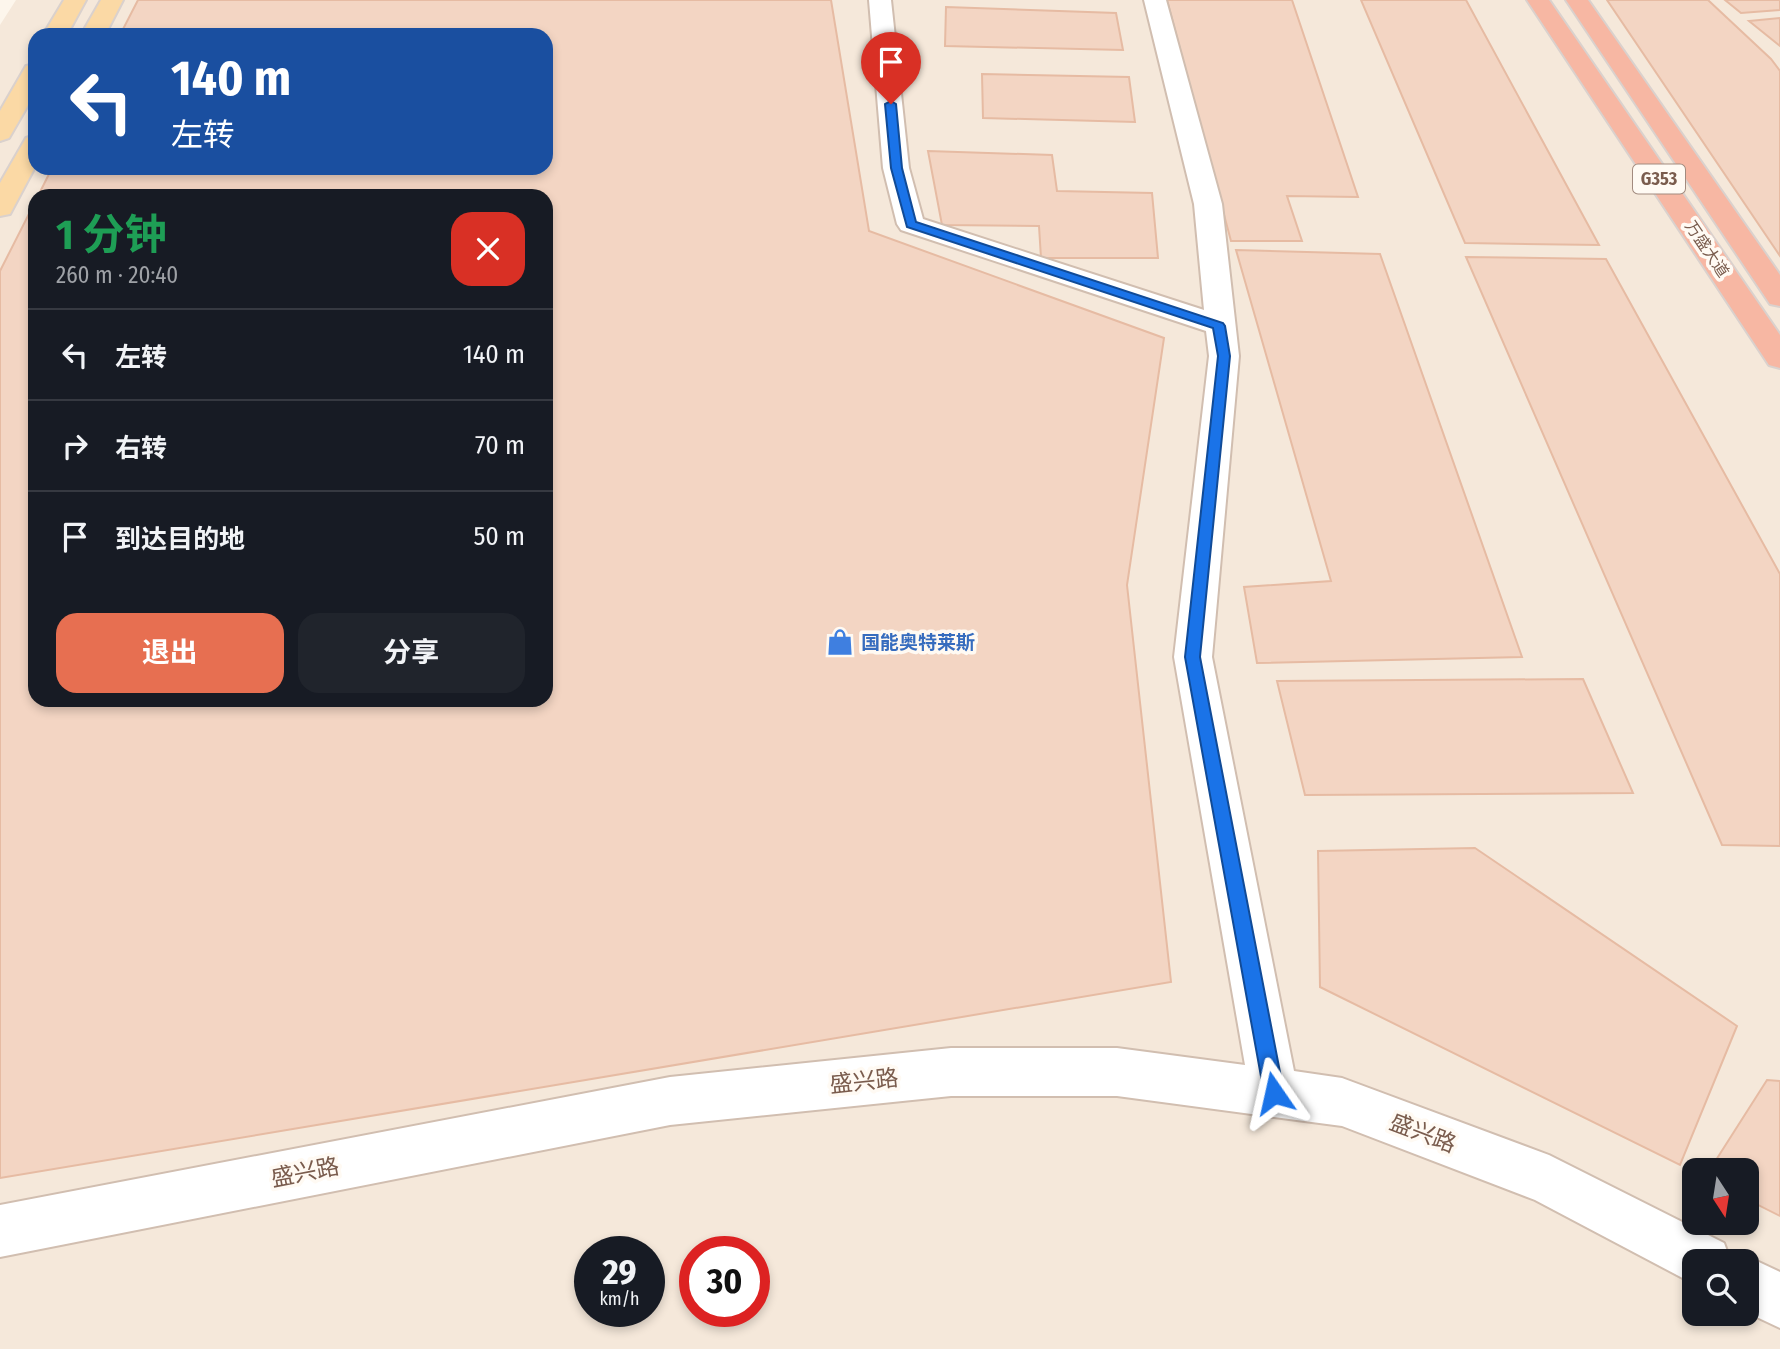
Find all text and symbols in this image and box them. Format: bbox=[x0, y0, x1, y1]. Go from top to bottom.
pin bbox=[861, 32, 921, 104]
icon: arrive bbox=[872, 43, 910, 81]
text: 140 m bbox=[171, 49, 291, 108]
icon: left bbox=[56, 56, 147, 147]
text: 左转 bbox=[171, 116, 235, 154]
road number: G353 bbox=[1633, 164, 1685, 194]
text: 1 分钟 bbox=[56, 210, 167, 260]
button: close bbox=[451, 212, 525, 286]
street label: 万盛大道 bbox=[1681, 217, 1733, 281]
text: 260 m · 20:40 bbox=[56, 261, 178, 289]
icon: left bbox=[56, 336, 94, 374]
text: 140 m bbox=[463, 339, 525, 370]
text: 左转 bbox=[115, 342, 167, 373]
icon: right bbox=[56, 427, 94, 465]
text: 70 m bbox=[475, 430, 525, 461]
text: 右转 bbox=[115, 433, 167, 464]
icon: arrive bbox=[56, 518, 94, 556]
text: 50 m bbox=[473, 521, 525, 552]
text: 到达目的地 bbox=[115, 524, 245, 555]
button: 退出 bbox=[56, 613, 284, 693]
button: 分享 bbox=[298, 613, 525, 693]
shop icon: 国能奥特莱斯 bbox=[825, 627, 855, 657]
place label: 国能奥特莱斯 bbox=[861, 631, 975, 654]
position arrow bbox=[1237, 1056, 1311, 1130]
street label: 盛兴路 bbox=[828, 1063, 900, 1099]
street label: 盛兴路 bbox=[1386, 1108, 1460, 1158]
street label: 盛兴路 bbox=[268, 1152, 342, 1192]
north arrow bbox=[1682, 1158, 1759, 1236]
map controls bbox=[1682, 1158, 1759, 1326]
speed limit sign: 30 bbox=[679, 1236, 770, 1327]
button: search bbox=[1682, 1249, 1759, 1326]
text: 29 bbox=[602, 1251, 637, 1293]
text: km/h bbox=[599, 1288, 640, 1310]

